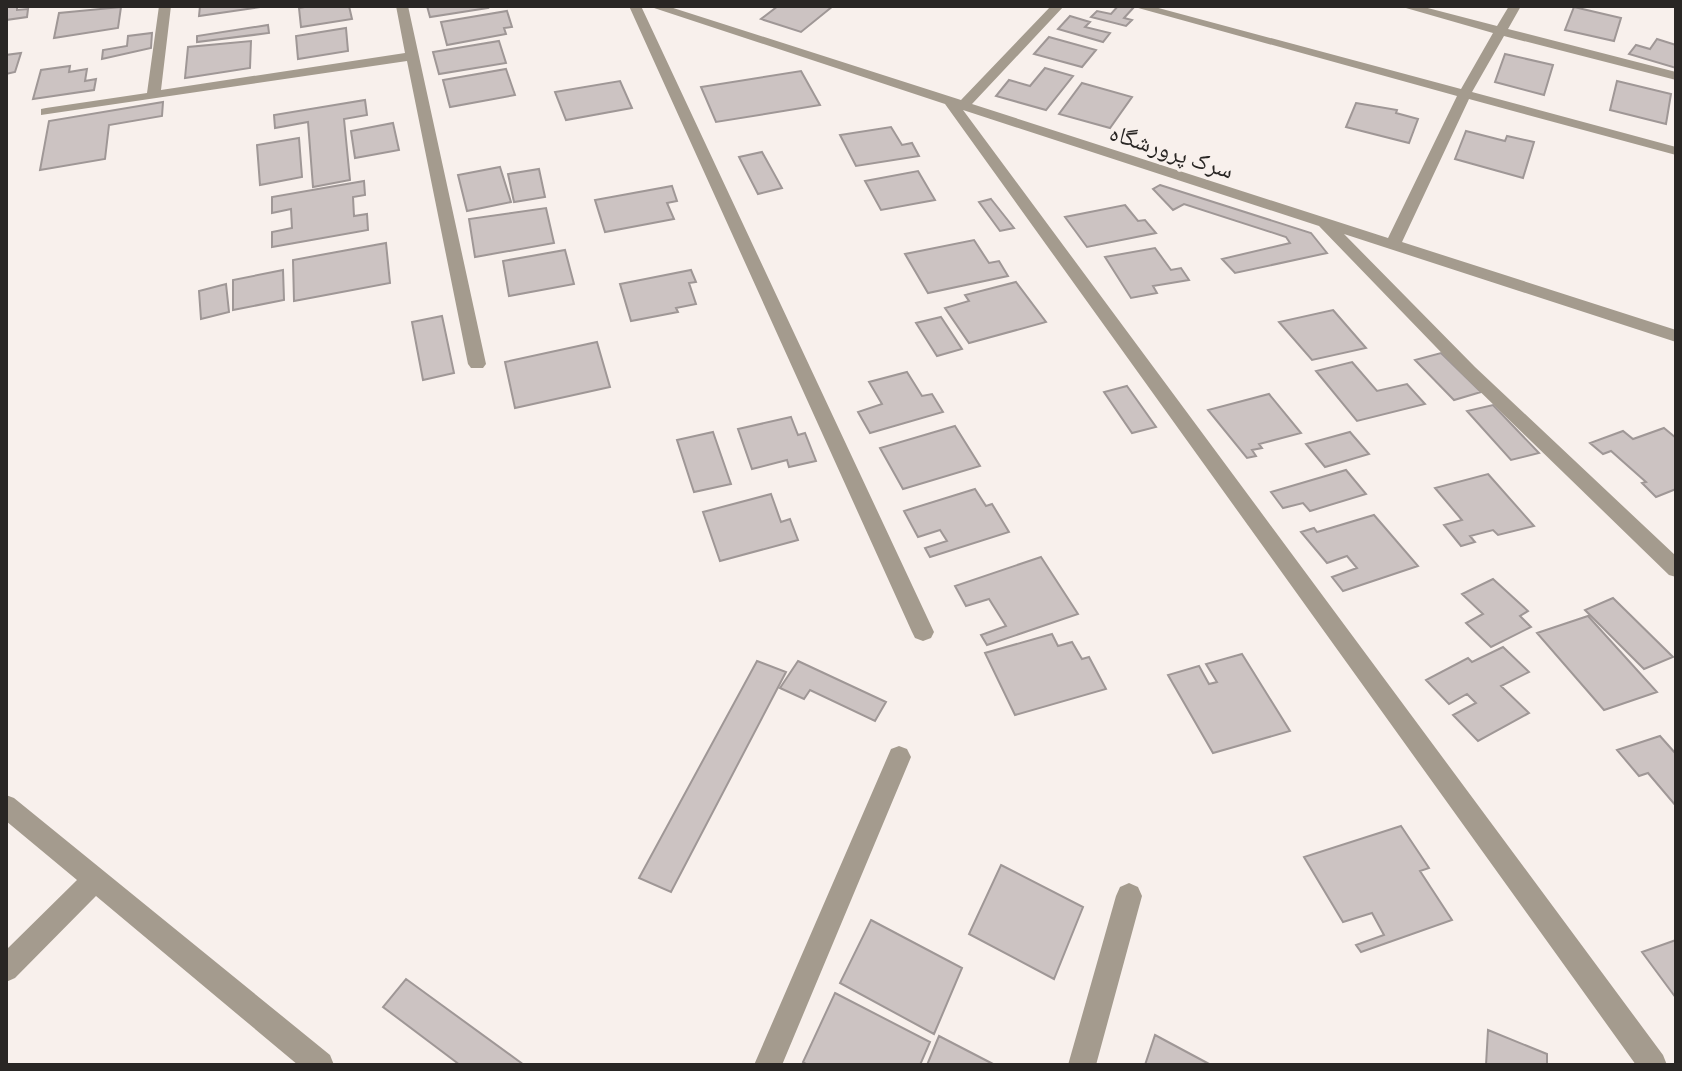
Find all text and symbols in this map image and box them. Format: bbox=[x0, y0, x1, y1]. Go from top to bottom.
street label: سرک پرورشگاه bbox=[1106, 116, 1238, 185]

